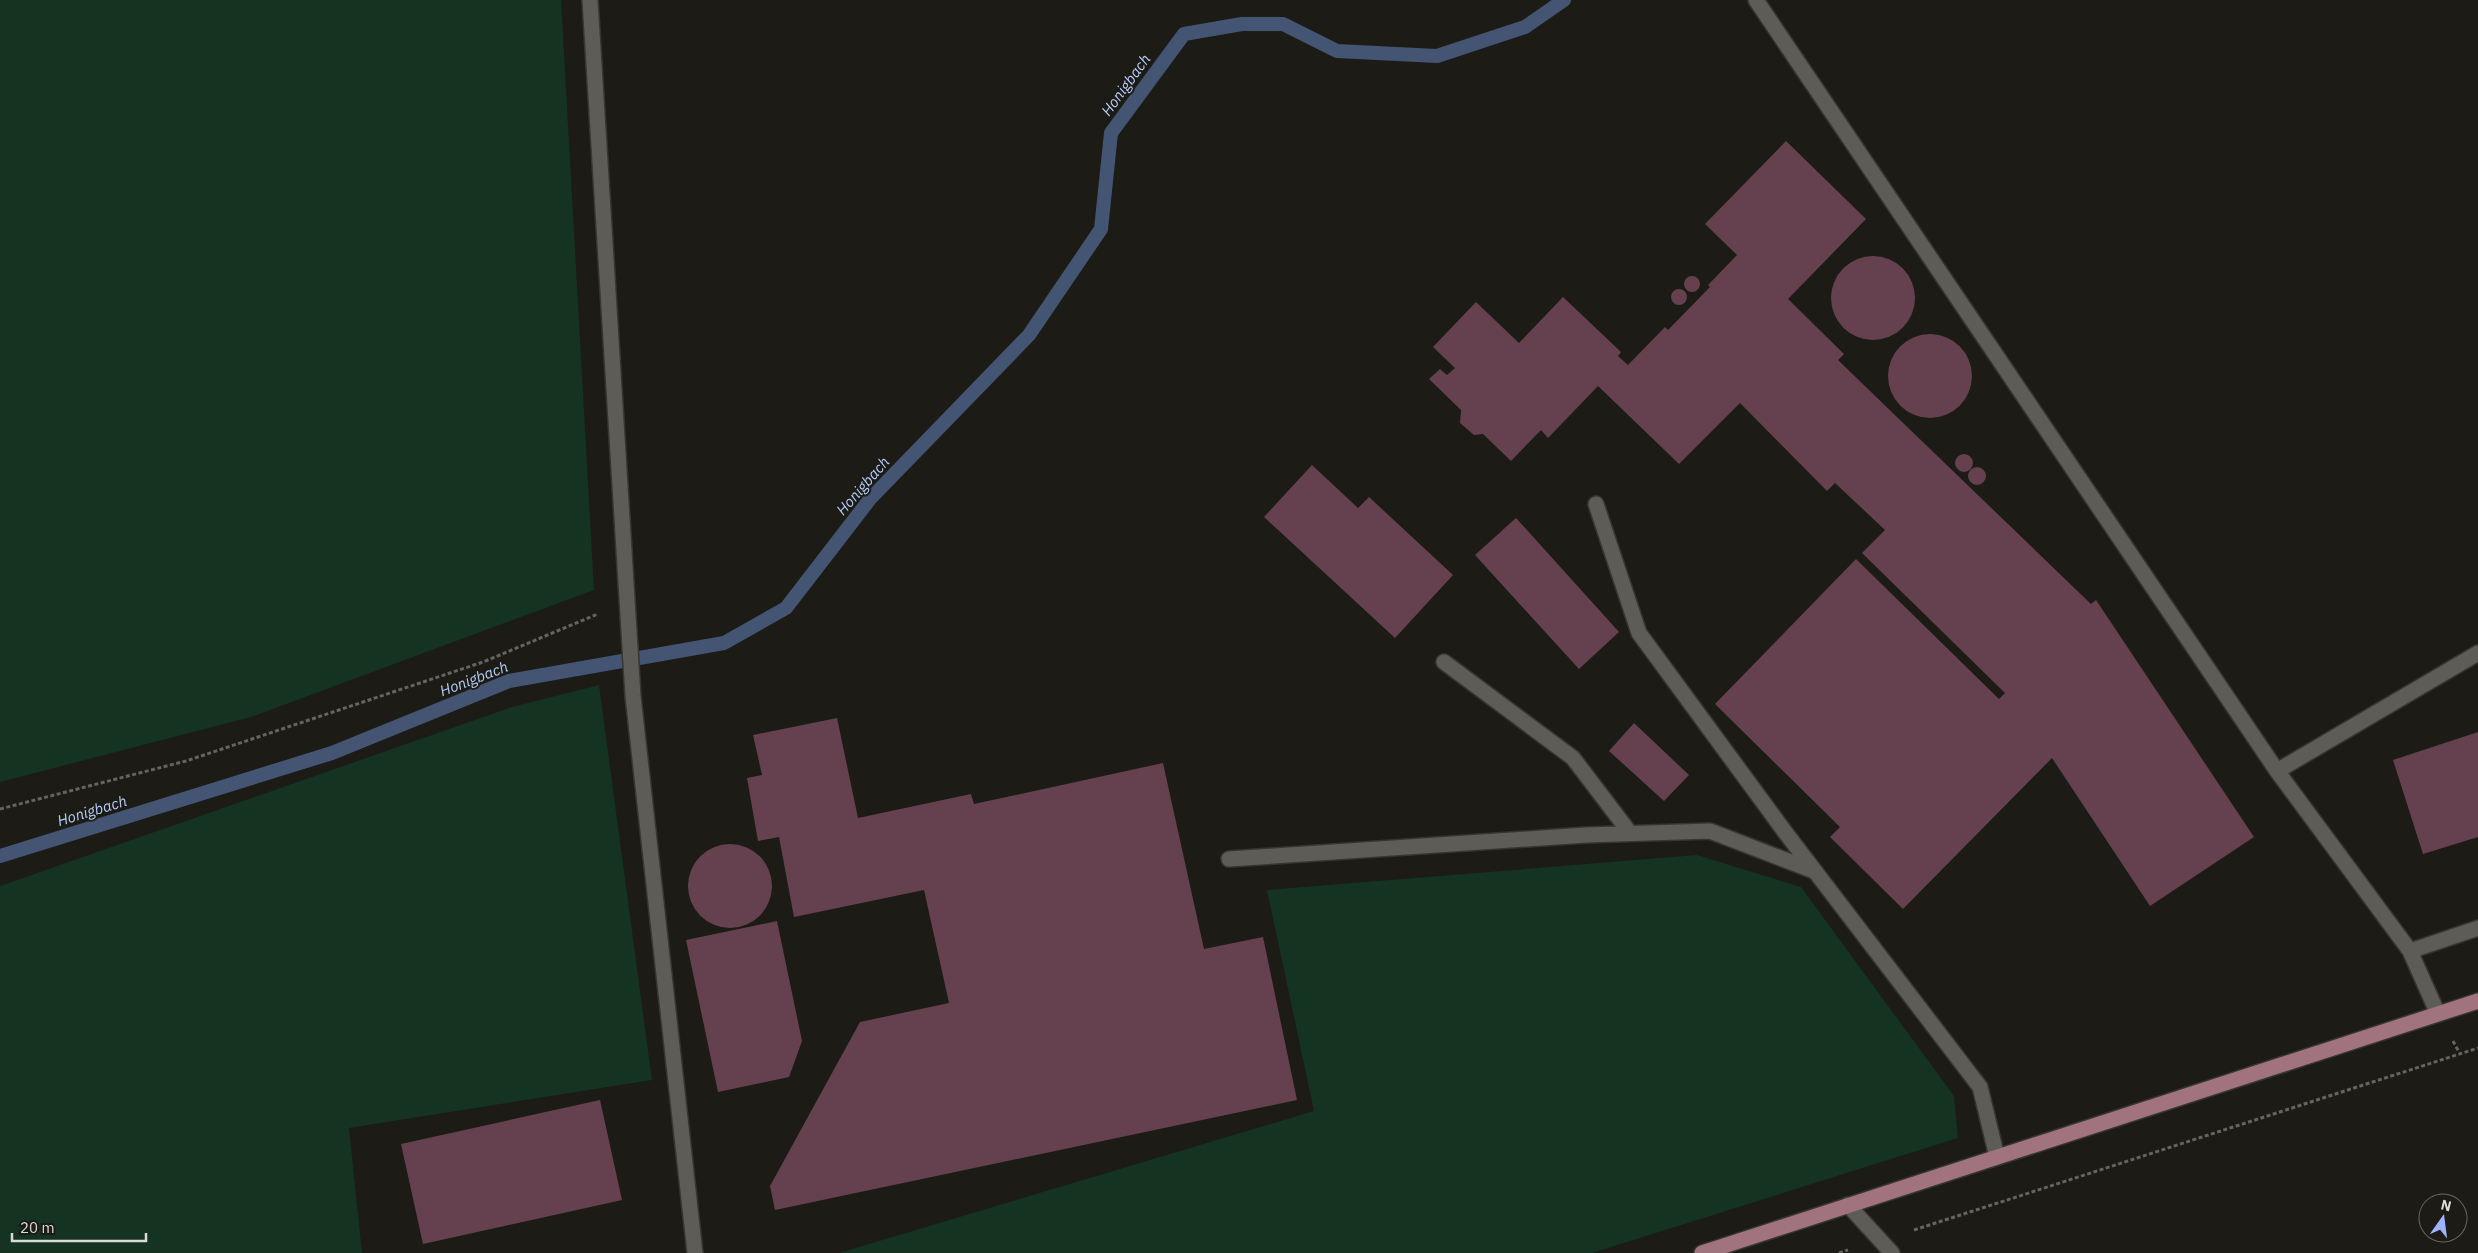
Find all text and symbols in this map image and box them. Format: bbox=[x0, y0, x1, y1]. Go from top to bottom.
water label: Honigbach bbox=[1097, 50, 1154, 119]
water label: Honigbach bbox=[832, 452, 893, 519]
water label: Honigbach bbox=[437, 657, 511, 700]
water label: Honigbach bbox=[55, 791, 129, 830]
north arrow bbox=[2418, 1193, 2468, 1243]
text: N bbox=[2439, 1195, 2453, 1215]
scale bar bbox=[12, 1210, 146, 1242]
text: 20 m bbox=[20, 1218, 55, 1237]

